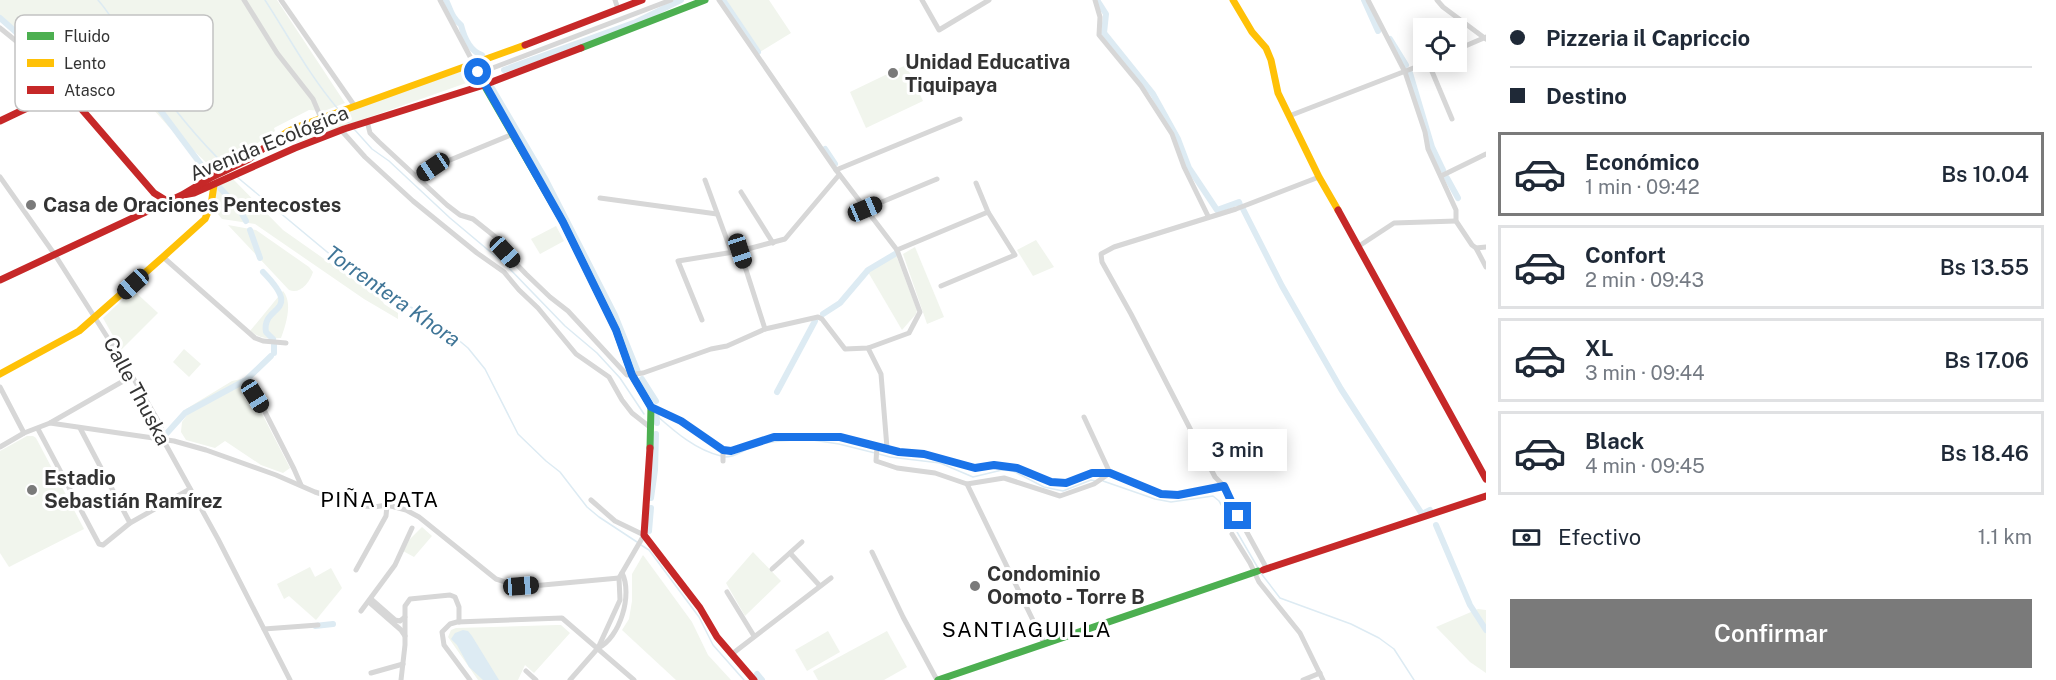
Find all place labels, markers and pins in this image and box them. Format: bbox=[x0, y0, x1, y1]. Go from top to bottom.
place label: Unidad Educativa Tiquipaya bbox=[905, 50, 1070, 97]
marker: Unidad Educativa Tiquipaya bbox=[886, 66, 900, 80]
place label: Casa de Oraciones Pentecostes bbox=[43, 193, 341, 217]
marker: Casa de Oraciones Pentecostes bbox=[24, 198, 38, 212]
place label: Estadio Sebastián Ramírez bbox=[44, 466, 222, 513]
marker: Estadio Sebastián Ramírez bbox=[25, 483, 39, 497]
place label: Condominio Oomoto - Torre B bbox=[987, 562, 1145, 609]
marker: Condominio Oomoto - Torre B bbox=[968, 579, 982, 593]

